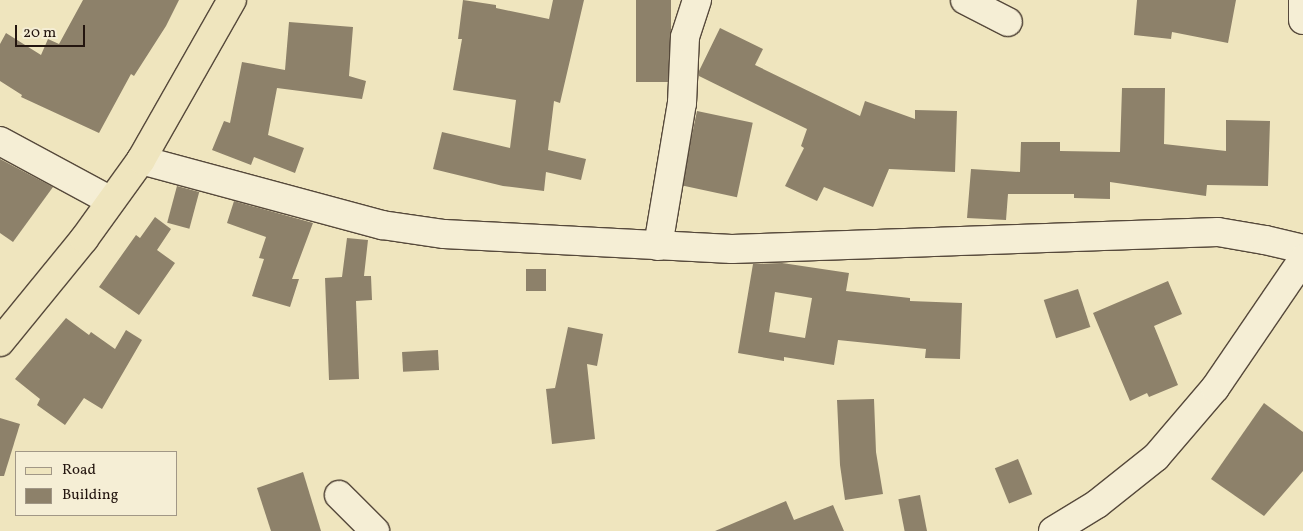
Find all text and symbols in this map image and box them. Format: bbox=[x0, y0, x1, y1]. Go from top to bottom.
scale bar bbox=[18, 15, 88, 47]
text: 20 m bbox=[23, 23, 56, 44]
legend bbox=[15, 451, 178, 516]
text: Road bbox=[62, 460, 96, 481]
text: Building bbox=[62, 485, 118, 506]

